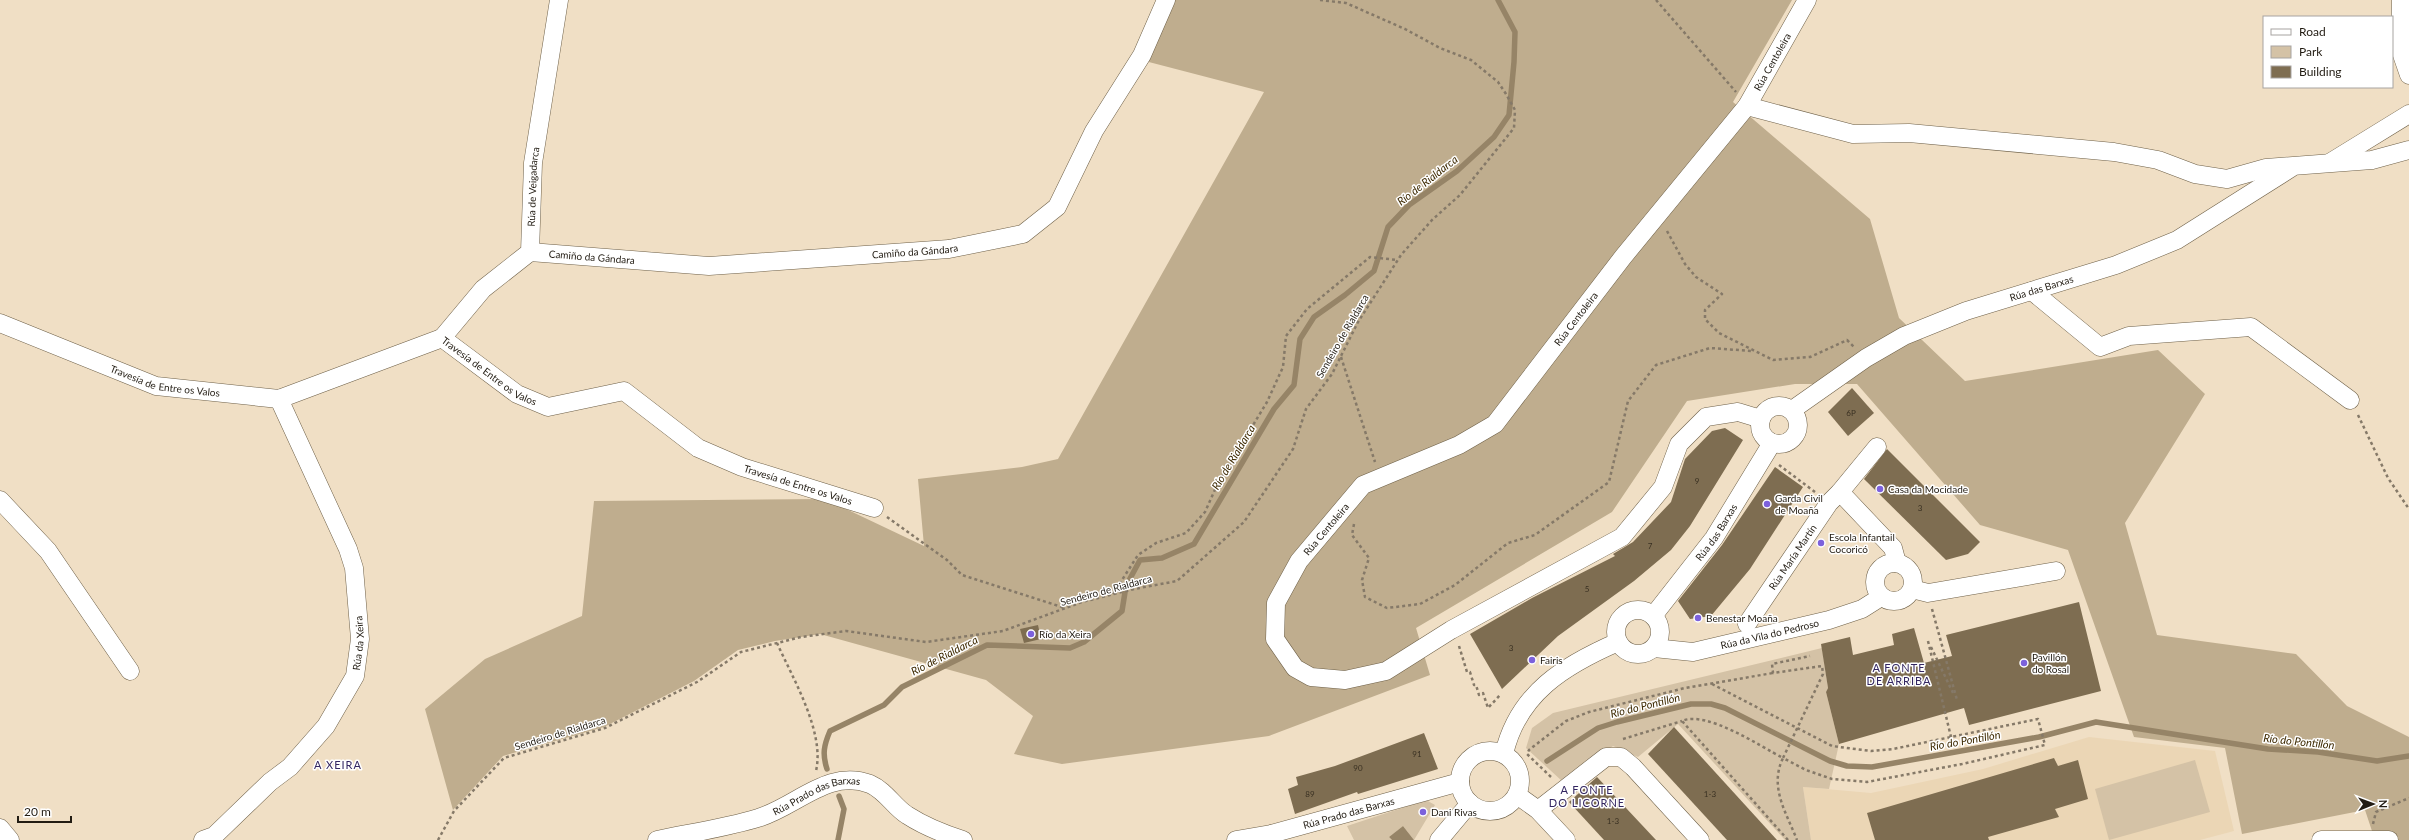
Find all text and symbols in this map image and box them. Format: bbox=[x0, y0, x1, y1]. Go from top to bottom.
legend bbox=[2263, 16, 2393, 88]
text: Road bbox=[2299, 24, 2326, 39]
street label: Rúa Centoleira bbox=[1751, 31, 1793, 93]
text: Park bbox=[2299, 44, 2323, 59]
text: Building bbox=[2299, 64, 2342, 79]
street label: Rúa de Veigadarca bbox=[525, 146, 541, 227]
water label: Río de Rialdarca bbox=[1394, 152, 1460, 208]
street label: Camiño da Gándara bbox=[871, 241, 959, 260]
street label: Camiño da Gándara bbox=[548, 247, 635, 266]
street label: Rúa das Barxas bbox=[2008, 272, 2075, 303]
street label: Rúa Centoleira bbox=[1551, 289, 1600, 348]
street label: Sendeiro de Rialdarca bbox=[1313, 292, 1371, 380]
street label: Travesía de Entre os Valos bbox=[440, 334, 539, 408]
street label: Travesía de Entre os Valos bbox=[109, 362, 221, 399]
house number: 6P bbox=[1846, 408, 1856, 418]
water label: Río de Rialdarca bbox=[1209, 422, 1258, 492]
street label: Travesía de Entre os Valos bbox=[742, 462, 854, 507]
house number: 9 bbox=[1695, 476, 1700, 486]
place label: Casa da Mocidade bbox=[1888, 483, 1968, 495]
marker: Casa da Mocidade bbox=[1875, 484, 1885, 494]
place label: Garda Civil de Moaña bbox=[1775, 492, 1823, 516]
marker: Garda Civil de Moaña bbox=[1762, 499, 1772, 509]
street label: Rúa Centoleira bbox=[1301, 501, 1351, 558]
street label: Rúa das Barxas bbox=[1693, 502, 1739, 563]
house number: 3 bbox=[1918, 503, 1923, 513]
street label: Rúa María Martín bbox=[1766, 522, 1819, 592]
place label: Escola Infantail Cocoricó bbox=[1829, 531, 1895, 555]
marker: Escola Infantail Cocoricó bbox=[1816, 538, 1826, 548]
house number: 7 bbox=[1648, 541, 1653, 551]
street label: Sendeiro de Rialdarca bbox=[1059, 572, 1153, 608]
house number: 5 bbox=[1585, 584, 1590, 594]
place label: Benestar Moaña bbox=[1706, 612, 1778, 624]
marker: Benestar Moaña bbox=[1693, 613, 1703, 623]
street label: Rúa da Xeira bbox=[350, 615, 366, 671]
street label: Rúa da Vila do Pedroso bbox=[1719, 617, 1820, 651]
place label: Río da Xeira bbox=[1039, 628, 1091, 640]
marker: Río da Xeira bbox=[1026, 629, 1036, 639]
water label: Río de Rialdarca bbox=[908, 632, 980, 677]
house number: 3 bbox=[1509, 643, 1514, 653]
place label: Pavillón do Rosal bbox=[2032, 651, 2069, 675]
place label: Fairis bbox=[1540, 654, 1563, 666]
marker: Fairis bbox=[1527, 655, 1537, 665]
marker: Pavillón do Rosal bbox=[2019, 658, 2029, 668]
district label: A FONTE DE ARRIBA bbox=[1867, 661, 1931, 687]
water label: Río do Pontillón bbox=[1609, 690, 1681, 720]
street label: Sendeiro de Rialdarca bbox=[513, 713, 607, 753]
water label: Río do Pontillón bbox=[1929, 727, 2001, 753]
water label: Río do Pontillón bbox=[2263, 731, 2335, 751]
house number: 91 bbox=[1412, 749, 1422, 759]
district label: A XEIRA bbox=[314, 758, 362, 771]
house number: 90 bbox=[1353, 763, 1363, 773]
street label: Rúa Prado das Barxas bbox=[771, 774, 861, 818]
district label: A FONTE DO LICORNE bbox=[1549, 783, 1625, 809]
north arrow bbox=[2353, 784, 2393, 824]
house number: 89 bbox=[1305, 789, 1315, 799]
house number: 1-3 bbox=[1704, 789, 1716, 799]
street label: Rúa Prado das Barxas bbox=[1302, 794, 1396, 831]
scale bar bbox=[18, 798, 71, 824]
text: N bbox=[2377, 799, 2390, 808]
text: 20 m bbox=[24, 804, 51, 819]
place label: Dani Rivas bbox=[1431, 806, 1477, 818]
marker: Dani Rivas bbox=[1418, 807, 1428, 817]
house number: 1-3 bbox=[1607, 816, 1619, 826]

